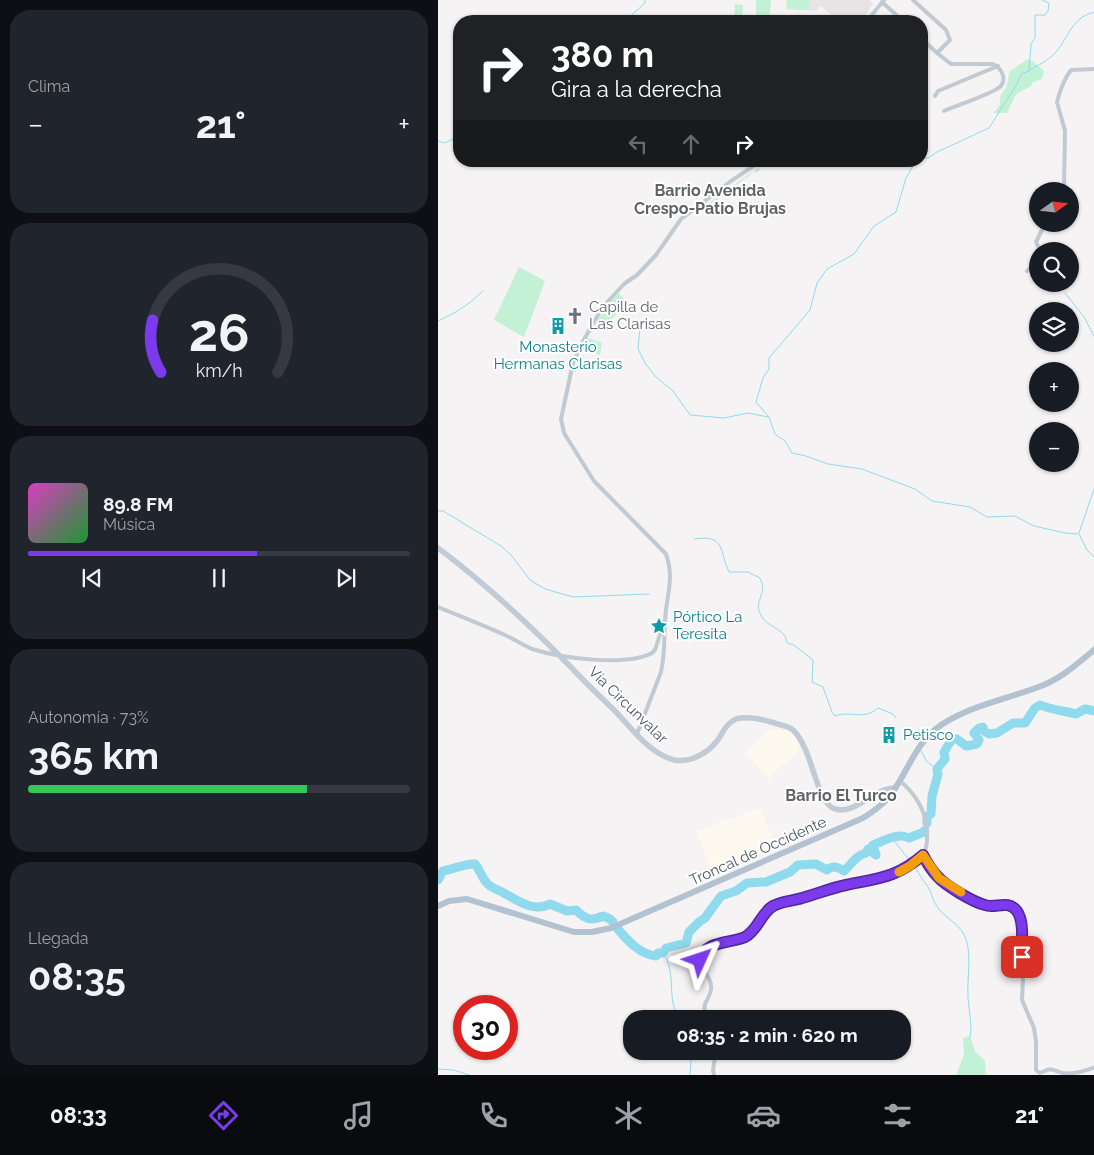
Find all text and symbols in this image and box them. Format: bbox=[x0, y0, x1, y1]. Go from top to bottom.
text: 380 m bbox=[551, 34, 654, 75]
icon: right bbox=[468, 35, 533, 100]
text: Gira a la derecha bbox=[551, 76, 722, 102]
text: Clima bbox=[28, 77, 70, 96]
text: 21° bbox=[196, 102, 246, 147]
text: − bbox=[28, 108, 43, 141]
text: + bbox=[398, 108, 410, 141]
icon: left bbox=[624, 130, 652, 158]
icon: ahead bbox=[677, 130, 705, 158]
icon: right bbox=[730, 130, 758, 158]
district label: Barrio Avenida Crespo-Patio Brujas bbox=[634, 181, 786, 218]
north arrow bbox=[1029, 182, 1079, 232]
map controls bbox=[1029, 182, 1079, 472]
button: search bbox=[1029, 242, 1079, 292]
place label: Capilla de Las Clarisas bbox=[589, 298, 671, 333]
text: 26 bbox=[189, 302, 249, 363]
button: layers bbox=[1029, 302, 1079, 352]
church icon: Capilla de Las Clarisas bbox=[565, 306, 585, 326]
building icon: Monasterio Hermanas Clarisas bbox=[548, 316, 568, 336]
place label: Monasterio Hermanas Clarisas bbox=[494, 338, 622, 373]
text: km/h bbox=[195, 360, 243, 381]
button: + bbox=[1029, 362, 1079, 412]
button: − bbox=[1029, 422, 1079, 472]
text: 89.8 FM bbox=[103, 493, 173, 515]
text: Música bbox=[103, 515, 155, 534]
icon: previous bbox=[78, 564, 106, 592]
icon: pause bbox=[205, 564, 233, 592]
icon: next bbox=[332, 564, 360, 592]
place label: Pórtico La Teresita bbox=[673, 608, 743, 643]
place icon: Pórtico La Teresita bbox=[649, 616, 669, 636]
street label: Vía Circunvalar bbox=[585, 663, 672, 748]
text: Autonomía · 73% bbox=[28, 708, 148, 727]
building icon: Petisco bbox=[879, 725, 899, 745]
place label: Petisco bbox=[903, 726, 954, 744]
text: 365 km bbox=[28, 733, 159, 778]
district label: Barrio El Turco bbox=[785, 786, 897, 805]
street label: Troncal de Occidente bbox=[687, 813, 829, 889]
text: Llegada bbox=[28, 929, 88, 948]
position arrow bbox=[673, 933, 725, 985]
pin bbox=[1001, 936, 1043, 978]
icon: arrive bbox=[1008, 943, 1036, 971]
text: 08:35 bbox=[28, 954, 126, 999]
speed limit sign: 30 bbox=[453, 995, 518, 1060]
text: 08:35 · 2 min · 620 m bbox=[676, 1024, 858, 1046]
icon: directions bbox=[206, 1098, 241, 1133]
icon: music bbox=[341, 1098, 376, 1133]
icon: phone bbox=[476, 1098, 511, 1133]
icon: climate bbox=[611, 1098, 646, 1133]
icon: car bbox=[746, 1098, 781, 1133]
icon: filters bbox=[880, 1098, 915, 1133]
text: 08:33 bbox=[50, 1102, 107, 1128]
text: 21° bbox=[1015, 1102, 1044, 1128]

